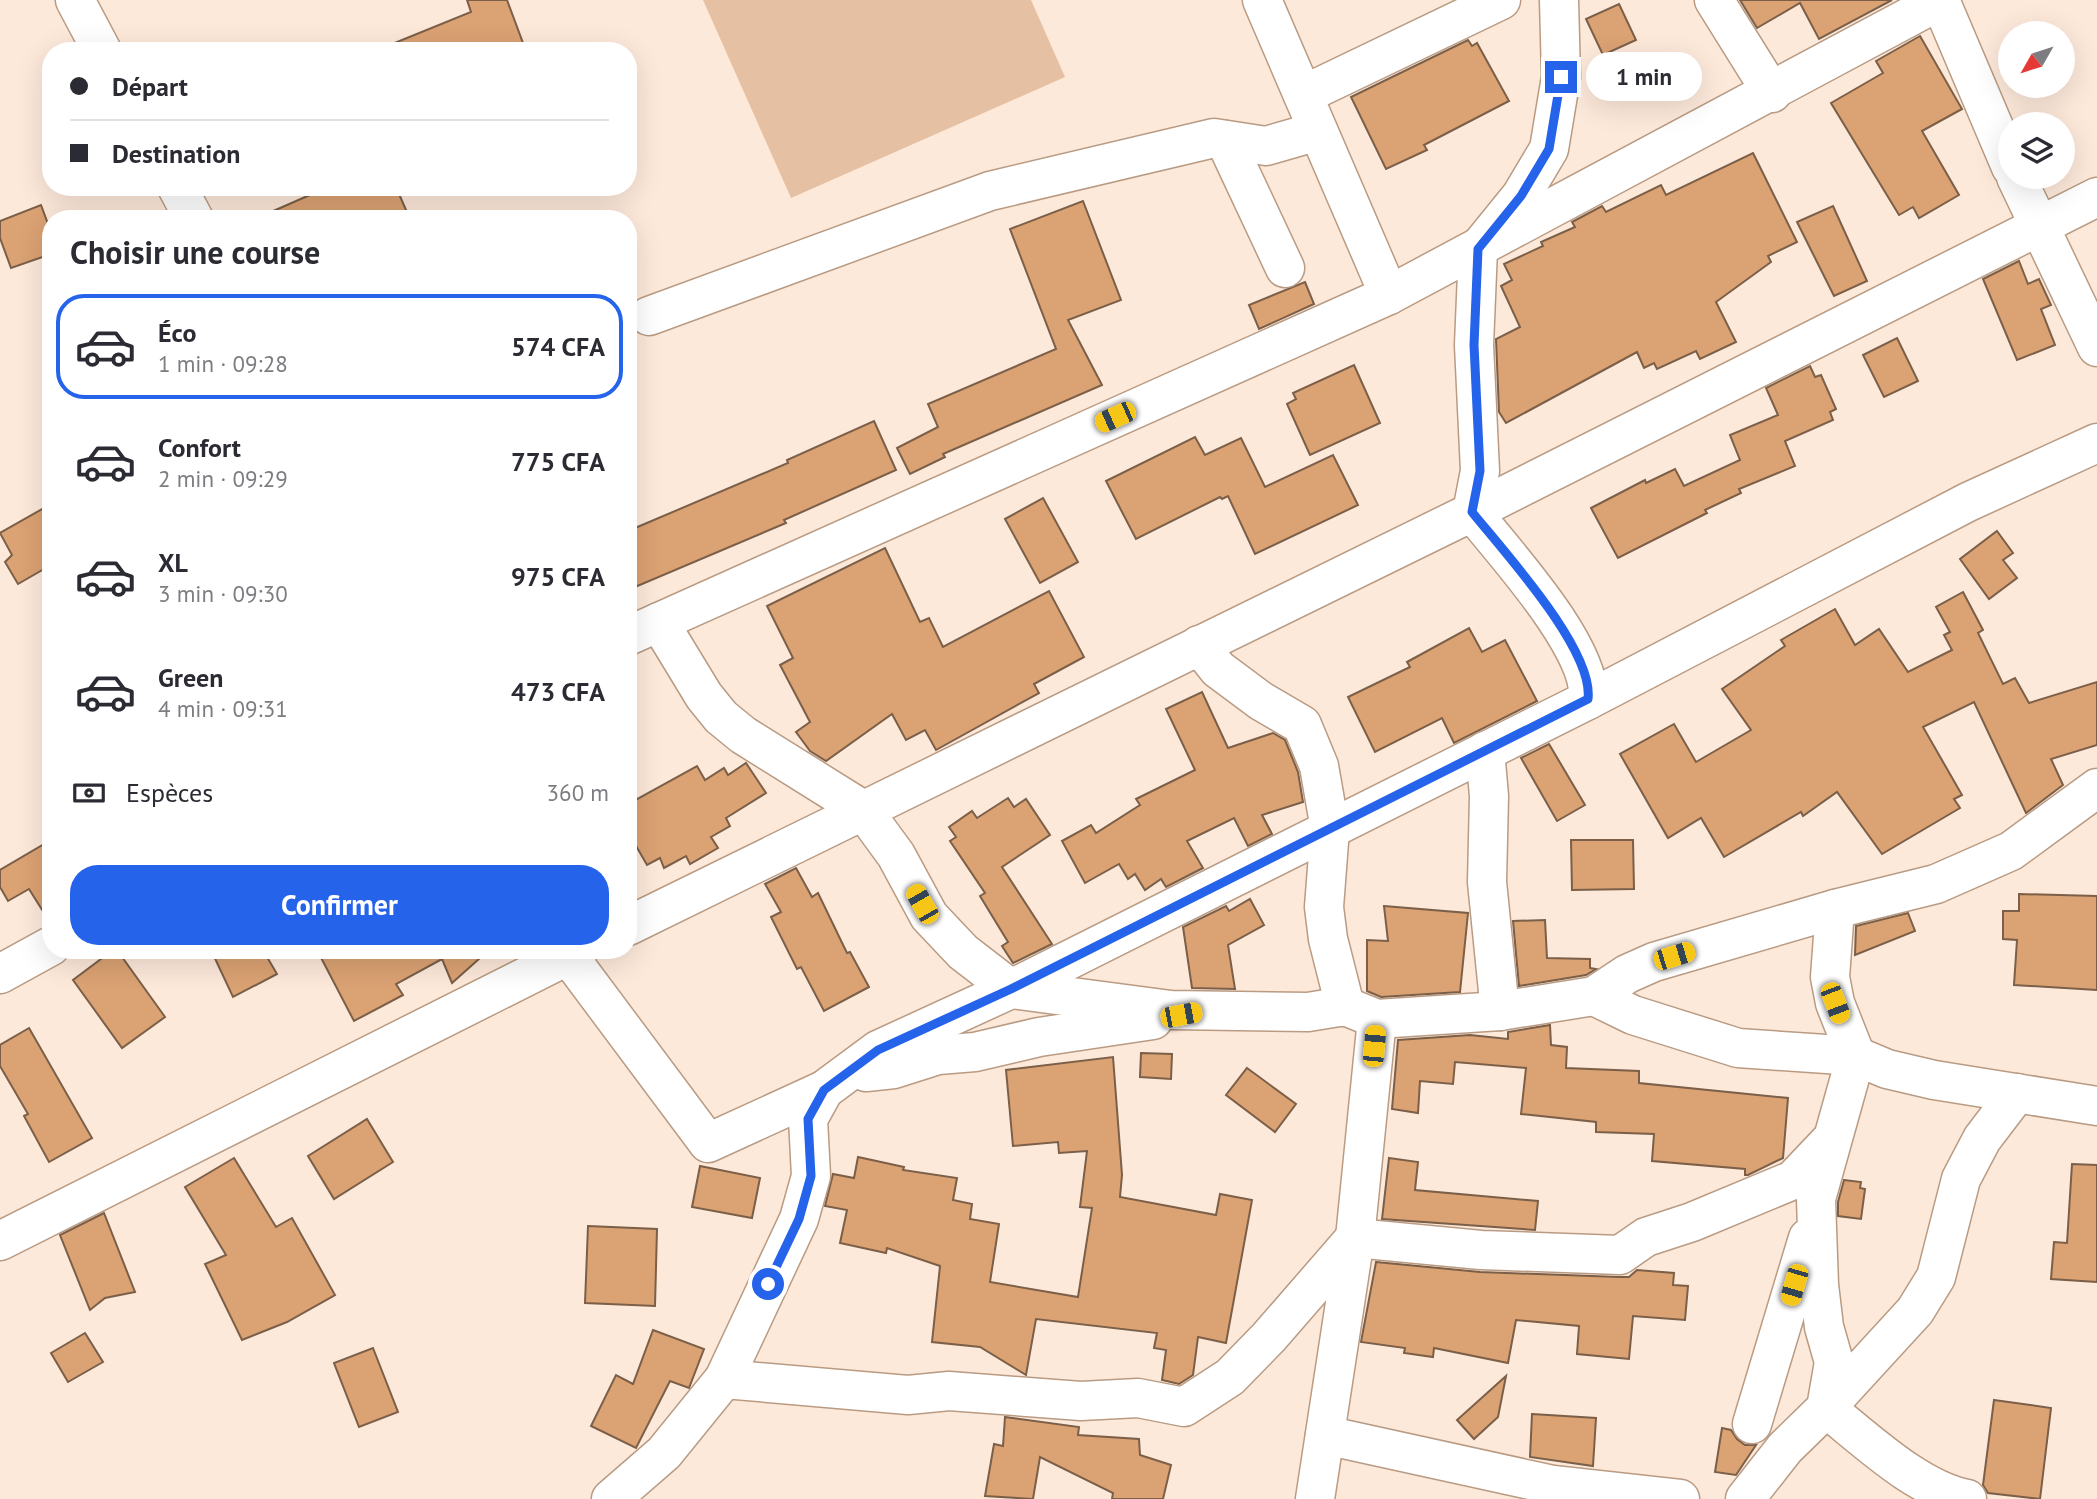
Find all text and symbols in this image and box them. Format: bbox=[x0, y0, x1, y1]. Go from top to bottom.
north arrow bbox=[1998, 21, 2076, 98]
map controls bbox=[1998, 21, 2075, 189]
callout: 1 min bbox=[1586, 52, 1701, 102]
route end bbox=[1545, 61, 1577, 93]
text: 1 min bbox=[1616, 62, 1672, 91]
text: Départ bbox=[112, 70, 188, 103]
button: layers bbox=[1998, 112, 2075, 189]
text: Destination bbox=[112, 137, 240, 170]
text: Choisir une course bbox=[70, 231, 320, 273]
icon: car bbox=[74, 315, 137, 378]
text: Éco bbox=[158, 316, 196, 349]
text: 574 CFA bbox=[511, 330, 605, 363]
text: 1 min · 09:28 bbox=[158, 349, 288, 378]
car bbox=[1092, 399, 1139, 435]
icon: car bbox=[74, 430, 137, 493]
text: Confort bbox=[158, 431, 241, 464]
text: 775 CFA bbox=[511, 445, 605, 478]
text: 2 min · 09:29 bbox=[158, 464, 288, 493]
icon: car bbox=[74, 545, 137, 608]
text: XL bbox=[158, 546, 188, 579]
text: 975 CFA bbox=[511, 560, 605, 593]
text: 3 min · 09:30 bbox=[158, 579, 288, 608]
icon: car bbox=[74, 660, 137, 723]
text: Green bbox=[158, 661, 223, 694]
text: 473 CFA bbox=[511, 675, 605, 708]
text: 4 min · 09:31 bbox=[158, 694, 288, 723]
icon: cash bbox=[70, 774, 108, 812]
text: Espèces bbox=[126, 776, 213, 809]
text: 360 m bbox=[547, 778, 609, 807]
button: Confirmer bbox=[70, 865, 609, 945]
car bbox=[903, 881, 942, 927]
car bbox=[1651, 940, 1698, 972]
car bbox=[1818, 980, 1853, 1026]
car bbox=[1159, 1001, 1204, 1029]
car bbox=[1362, 1024, 1387, 1068]
car bbox=[1779, 1262, 1810, 1308]
route start bbox=[752, 1268, 784, 1300]

